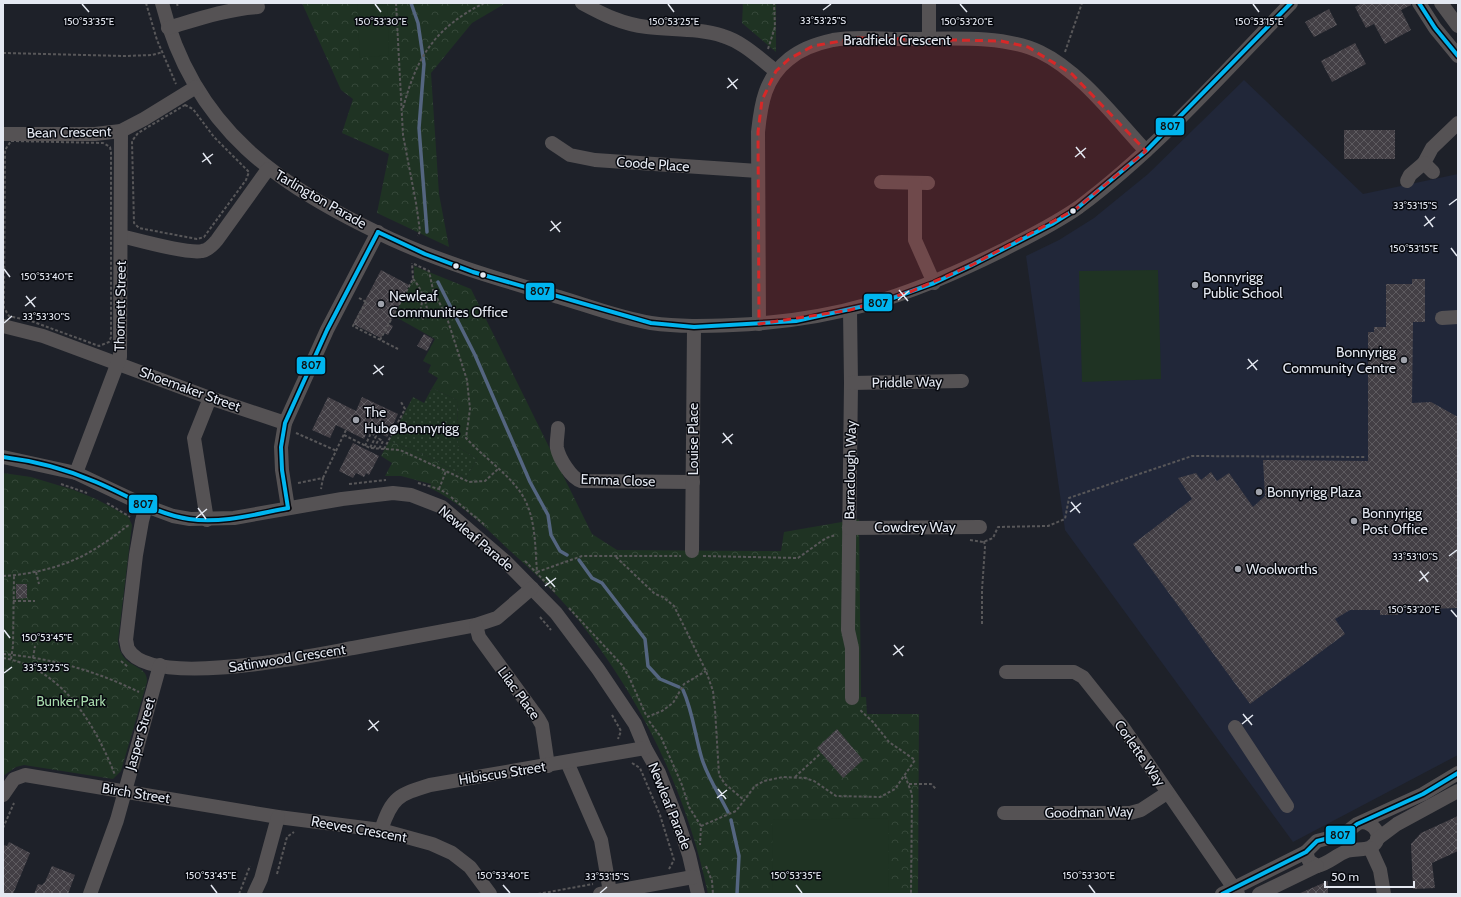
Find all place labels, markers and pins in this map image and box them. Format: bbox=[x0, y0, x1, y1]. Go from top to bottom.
unlabelled marker bbox=[1068, 206, 1078, 216]
unlabelled marker bbox=[451, 261, 461, 271]
place label: Bonnyrigg Public School bbox=[1203, 268, 1283, 302]
unlabelled marker bbox=[478, 270, 488, 280]
marker: Bonnyrigg Public School bbox=[1190, 280, 1200, 290]
place label: Newleaf Communities Office bbox=[389, 287, 508, 321]
marker: Newleaf Communities Office bbox=[376, 299, 386, 309]
place label: Bonnyrigg Community Centre bbox=[1283, 343, 1397, 377]
marker: Bonnyrigg Community Centre bbox=[1399, 355, 1409, 365]
place label: The Hub@Bonnyrigg bbox=[364, 403, 460, 437]
marker: The Hub@Bonnyrigg bbox=[351, 415, 361, 425]
place label: Bonnyrigg Plaza bbox=[1267, 483, 1362, 501]
marker: Bonnyrigg Plaza bbox=[1254, 487, 1264, 497]
place label: Bonnyrigg Post Office bbox=[1362, 504, 1428, 538]
marker: Bonnyrigg Post Office bbox=[1349, 516, 1359, 526]
place label: Woolworths bbox=[1246, 560, 1318, 578]
marker: Woolworths bbox=[1233, 564, 1243, 574]

